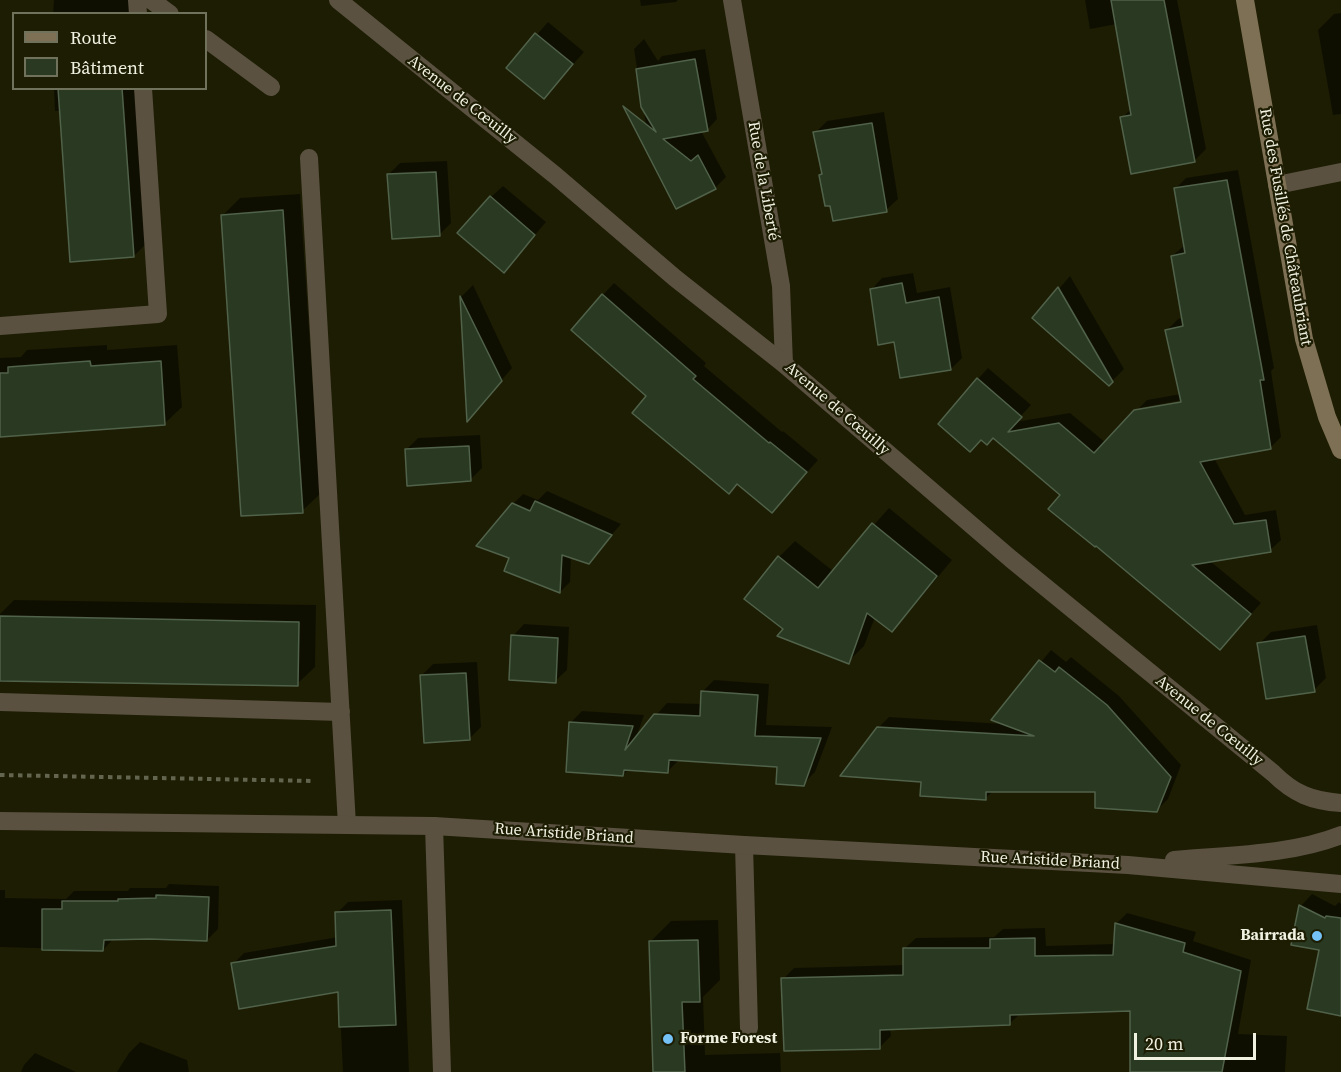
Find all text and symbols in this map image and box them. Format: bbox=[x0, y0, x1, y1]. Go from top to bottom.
legend bbox=[12, 12, 207, 90]
text: Route bbox=[70, 25, 117, 50]
street label: Avenue de Cœuilly bbox=[404, 52, 520, 148]
text: Bâtiment bbox=[70, 55, 144, 80]
street label: Rue des Fusillés de Châteaubriant bbox=[1255, 107, 1315, 347]
street label: Rue de la Liberté bbox=[743, 120, 783, 242]
street label: Avenue de Cœuilly bbox=[781, 358, 893, 460]
street label: Avenue de Cœuilly bbox=[1151, 672, 1267, 770]
street label: Rue Aristide Briand bbox=[494, 820, 634, 848]
street label: Rue Aristide Briand bbox=[980, 848, 1120, 874]
place label: Bairrada bbox=[1240, 926, 1305, 946]
marker: Bairrada bbox=[1310, 929, 1324, 943]
scale bar bbox=[1137, 1021, 1258, 1059]
place label: Forme Forest bbox=[680, 1029, 777, 1049]
text: 20 m bbox=[1145, 1031, 1183, 1056]
marker: Forme Forest bbox=[661, 1032, 675, 1046]

